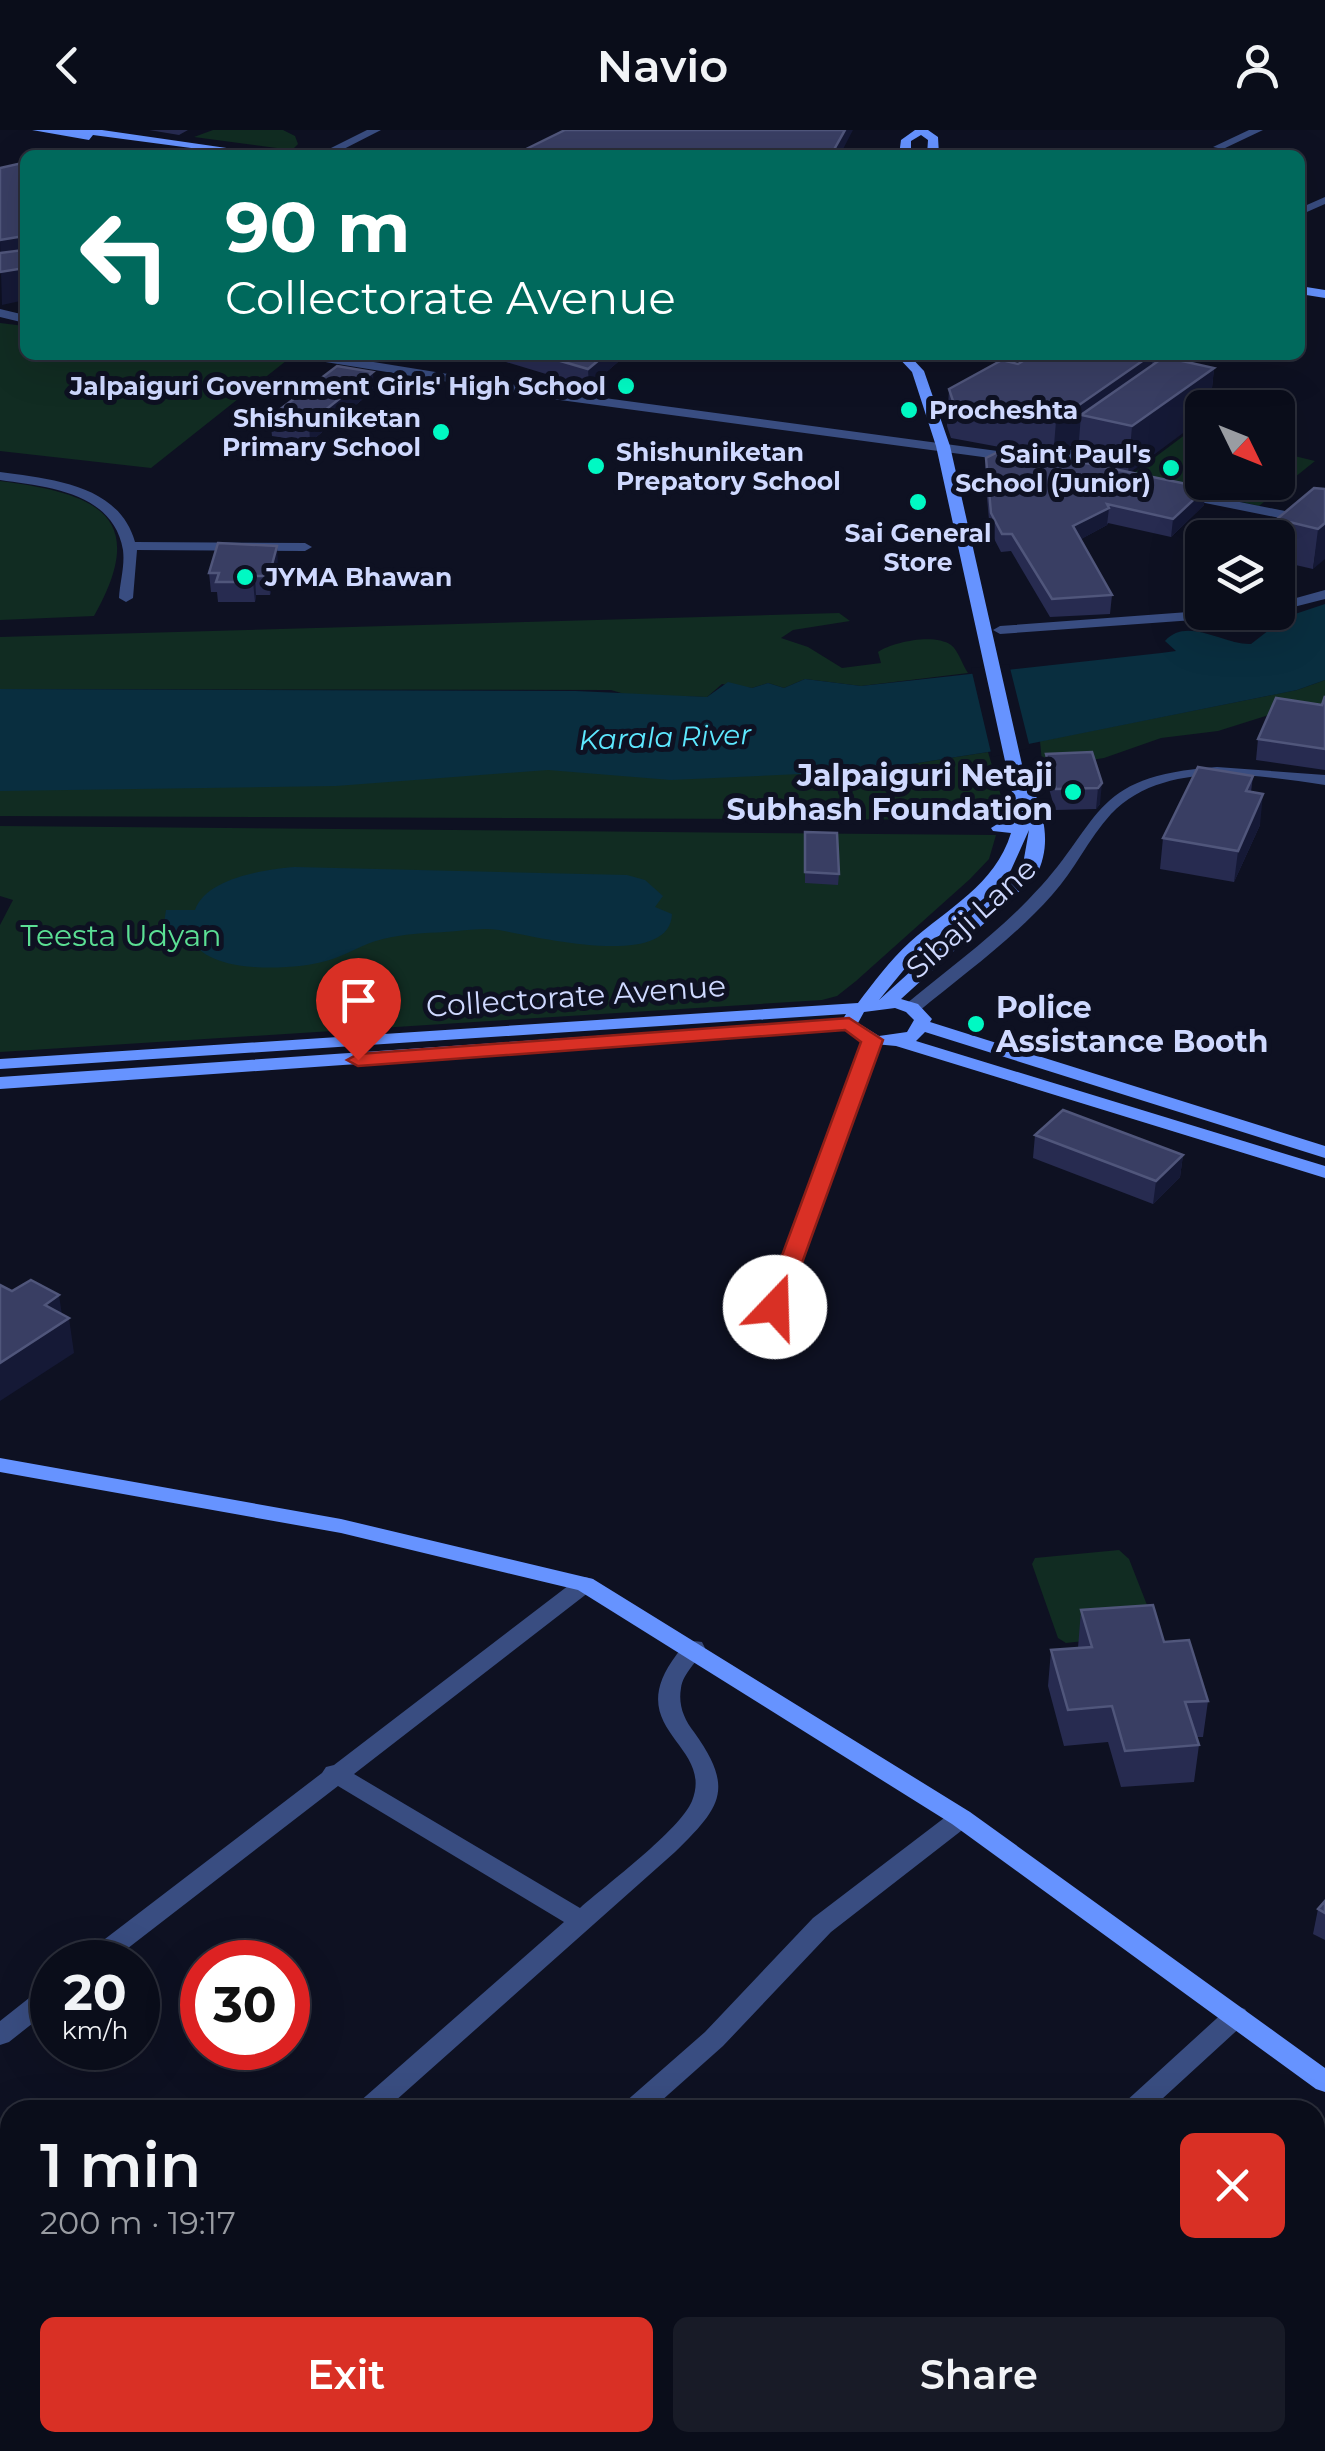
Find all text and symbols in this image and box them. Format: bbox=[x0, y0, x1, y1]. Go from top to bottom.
icon: back bbox=[40, 38, 95, 93]
text: Navio bbox=[597, 38, 728, 93]
icon: person bbox=[1230, 38, 1285, 93]
text: 90 m bbox=[225, 184, 410, 270]
icon: left bbox=[60, 190, 190, 320]
text: Collectorate Avenue bbox=[225, 270, 676, 325]
place label: Jalpaiguri Government Girls' High School bbox=[69, 371, 606, 401]
marker: Jalpaiguri Government Girls' High School bbox=[615, 375, 637, 397]
north arrow bbox=[1185, 390, 1295, 500]
map controls bbox=[1185, 390, 1295, 630]
place label: Procheshta bbox=[929, 395, 1078, 425]
marker: Procheshta bbox=[898, 399, 920, 421]
place label: Shishuniketan Primary School bbox=[222, 403, 421, 462]
marker: Shishuniketan Primary School bbox=[430, 421, 452, 443]
place label: Shishuniketan Prepatory School bbox=[616, 437, 841, 496]
place label: Saint Paul's School (Junior) bbox=[955, 439, 1151, 498]
marker: Shishuniketan Prepatory School bbox=[585, 455, 607, 477]
marker: Saint Paul's School (Junior) bbox=[1160, 457, 1182, 479]
marker: Sai General Store bbox=[907, 491, 929, 513]
place label: Sai General Store bbox=[845, 518, 991, 577]
button: layers bbox=[1185, 520, 1295, 630]
place label: JYMA Bhawan bbox=[264, 562, 452, 592]
marker: JYMA Bhawan bbox=[234, 566, 256, 588]
water label: Karala River bbox=[578, 717, 753, 757]
place label: Jalpaiguri Netaji Subhash Foundation bbox=[727, 757, 1053, 828]
marker: Jalpaiguri Netaji Subhash Foundation bbox=[1062, 781, 1084, 803]
street label: Sibaji Lane bbox=[898, 850, 1044, 986]
park label: Teesta Udyan bbox=[20, 917, 222, 954]
pin bbox=[316, 958, 401, 1061]
street label: Collectorate Avenue bbox=[425, 967, 727, 1025]
icon: arrive bbox=[331, 973, 386, 1028]
place label: Police Assistance Booth bbox=[995, 989, 1269, 1060]
marker: Police Assistance Booth bbox=[965, 1013, 987, 1035]
position arrow bbox=[723, 1255, 827, 1359]
speed limit sign: 30 bbox=[180, 1940, 310, 2070]
text: 20 bbox=[63, 1962, 127, 2023]
text: km/h bbox=[62, 2015, 128, 2045]
text: 1 min bbox=[40, 2129, 201, 2202]
button: close bbox=[1180, 2133, 1285, 2238]
text: 200 m · 19:17 bbox=[40, 2203, 236, 2242]
button: Exit bbox=[40, 2317, 653, 2432]
button: Share bbox=[673, 2317, 1285, 2432]

